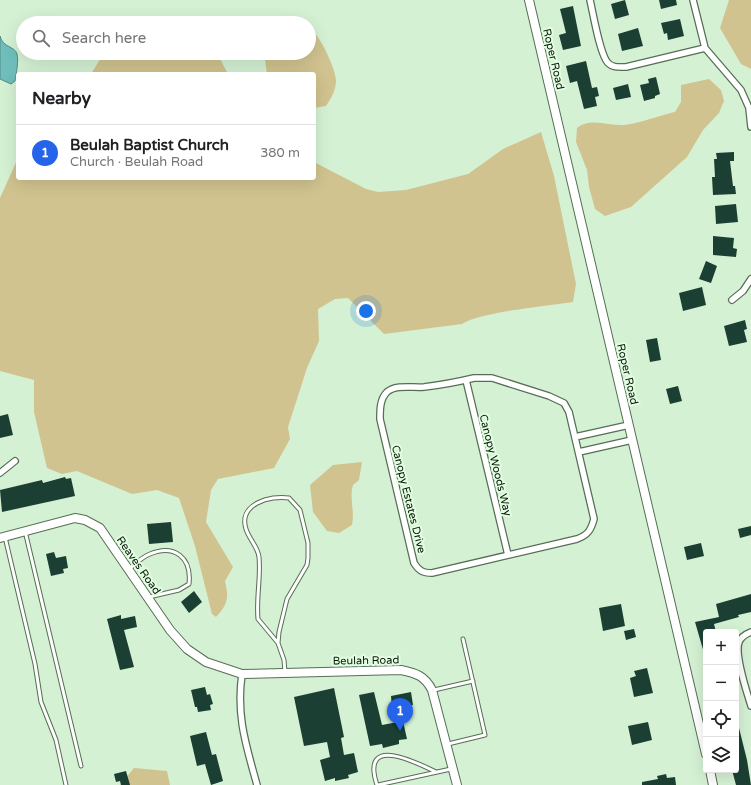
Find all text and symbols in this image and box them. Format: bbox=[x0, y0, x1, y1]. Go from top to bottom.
search box bbox=[16, 16, 316, 60]
icon: search bbox=[30, 27, 52, 49]
street label: Roper Road bbox=[540, 27, 567, 91]
text: Search here bbox=[62, 29, 146, 47]
text: Nearby bbox=[32, 88, 91, 109]
text: Beulah Baptist Church bbox=[70, 136, 229, 154]
text: 1 bbox=[41, 145, 49, 161]
text: 380 m bbox=[260, 145, 300, 161]
text: Church · Beulah Road bbox=[70, 154, 203, 170]
your location bbox=[356, 301, 376, 321]
street label: Roper Road bbox=[614, 342, 641, 406]
street label: Canopy Woods Way bbox=[477, 413, 514, 518]
street label: Canopy Estates Drive bbox=[389, 444, 428, 554]
street label: Reaves Road bbox=[114, 534, 163, 597]
map controls bbox=[703, 629, 739, 773]
button: + bbox=[703, 629, 739, 665]
street label: Beulah Road bbox=[333, 653, 399, 668]
button: − bbox=[703, 665, 739, 701]
pin: 1 bbox=[387, 698, 413, 731]
button: locate bbox=[703, 701, 739, 737]
button: layers bbox=[703, 737, 739, 773]

